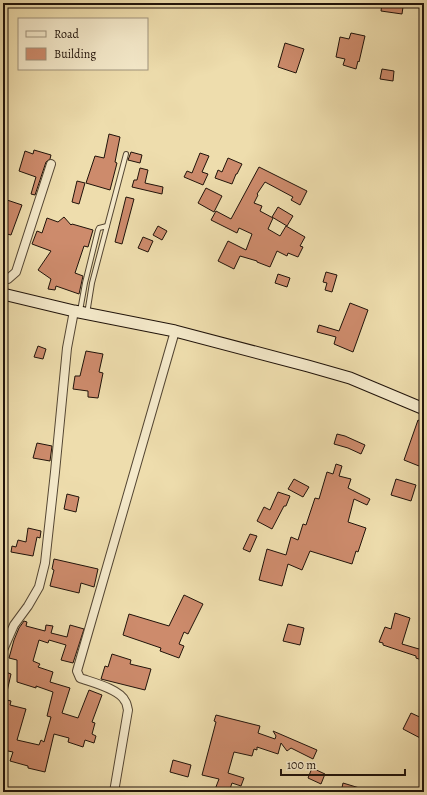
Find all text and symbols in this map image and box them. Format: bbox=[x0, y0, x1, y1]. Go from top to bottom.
legend bbox=[18, 18, 148, 70]
text: Road bbox=[54, 26, 80, 42]
text: Building bbox=[54, 46, 96, 62]
scale bar bbox=[281, 751, 405, 777]
text: 100 m bbox=[287, 757, 316, 773]

